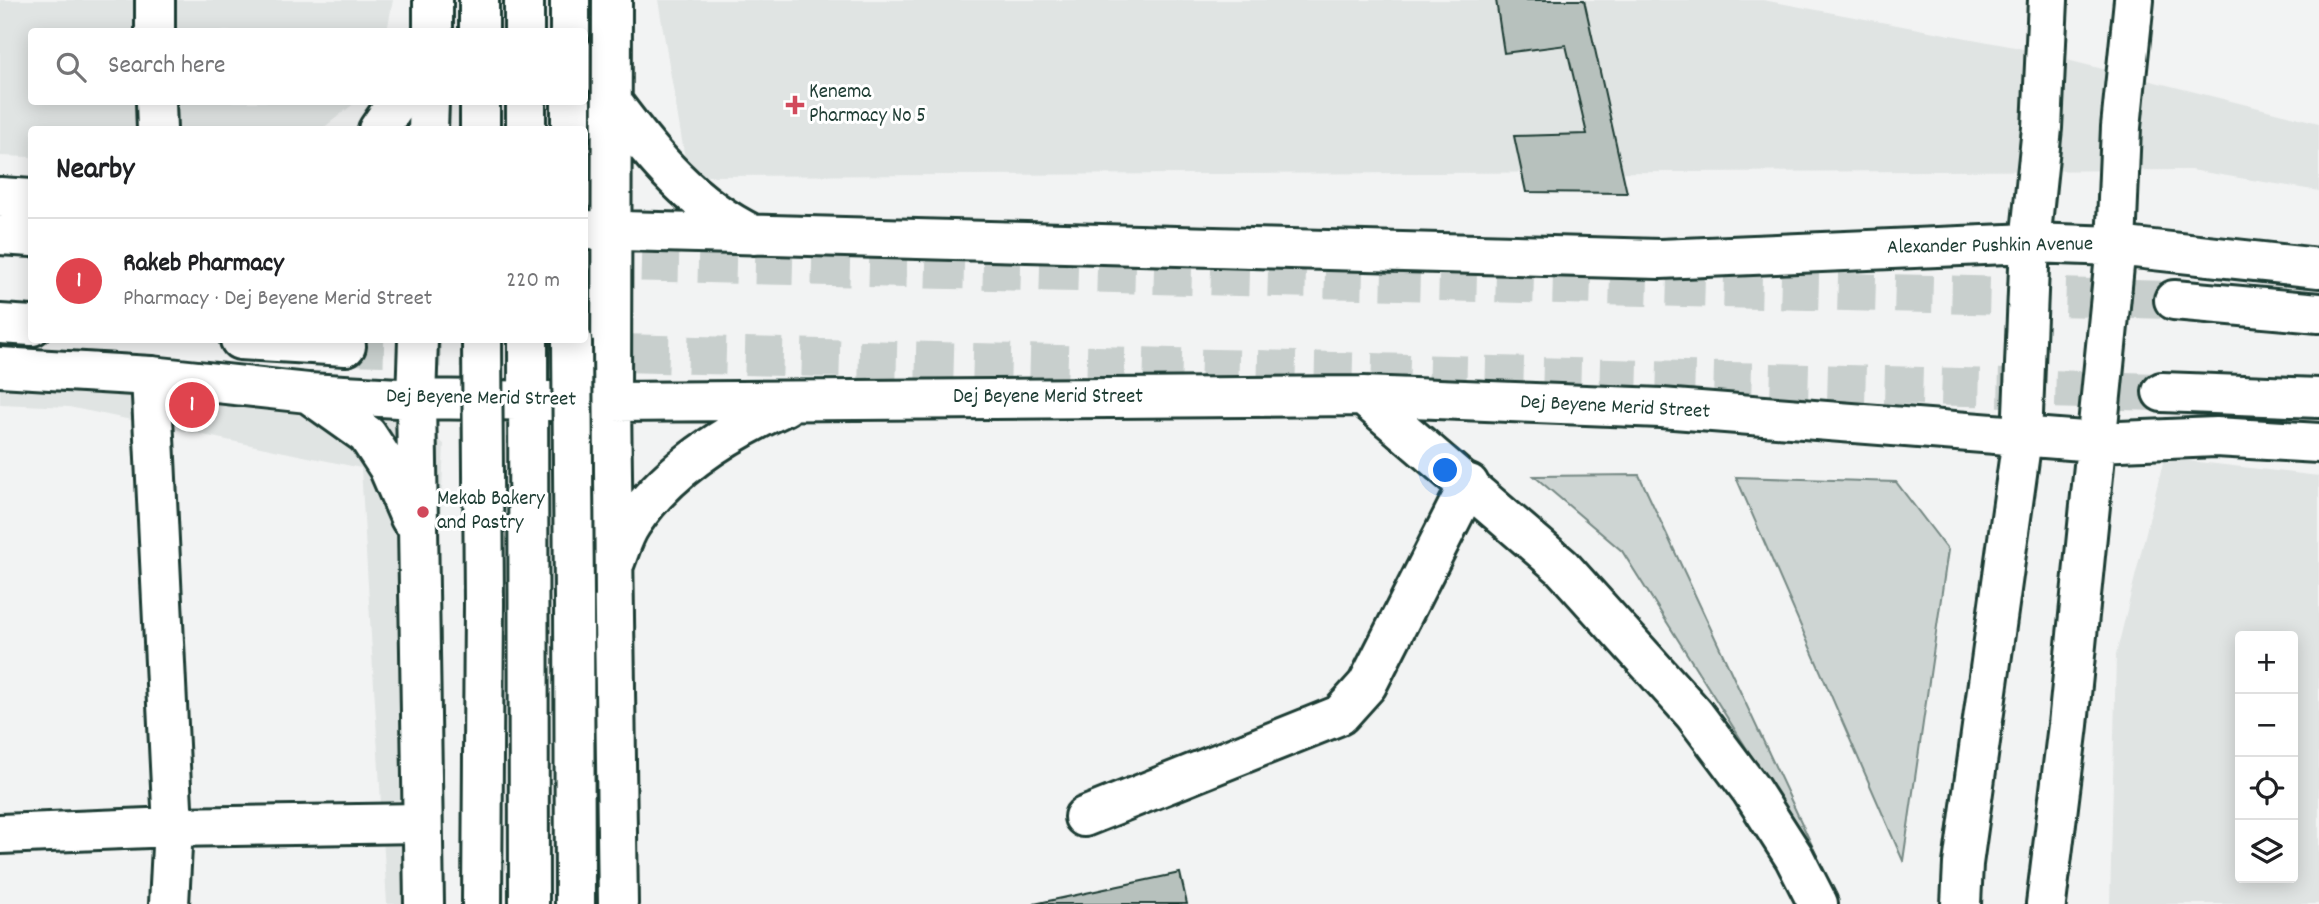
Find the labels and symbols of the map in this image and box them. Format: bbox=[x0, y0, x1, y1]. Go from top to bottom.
place label: Kenema Pharmacy No 5 bbox=[809, 78, 926, 132]
marker: Kenema Pharmacy No 5 bbox=[787, 97, 803, 113]
street label: Alexander Pushkin Avenue bbox=[1887, 230, 2093, 264]
pin: 1 bbox=[169, 379, 215, 431]
street label: Dej Beyene Merid Street bbox=[386, 382, 576, 416]
street label: Dej Beyene Merid Street bbox=[953, 383, 1143, 413]
street label: Dej Beyene Merid Street bbox=[1519, 388, 1711, 428]
your location bbox=[1428, 453, 1462, 487]
place label: Mekab Bakery and Pastry bbox=[437, 485, 545, 539]
marker: Mekab Bakery and Pastry bbox=[415, 504, 431, 520]

